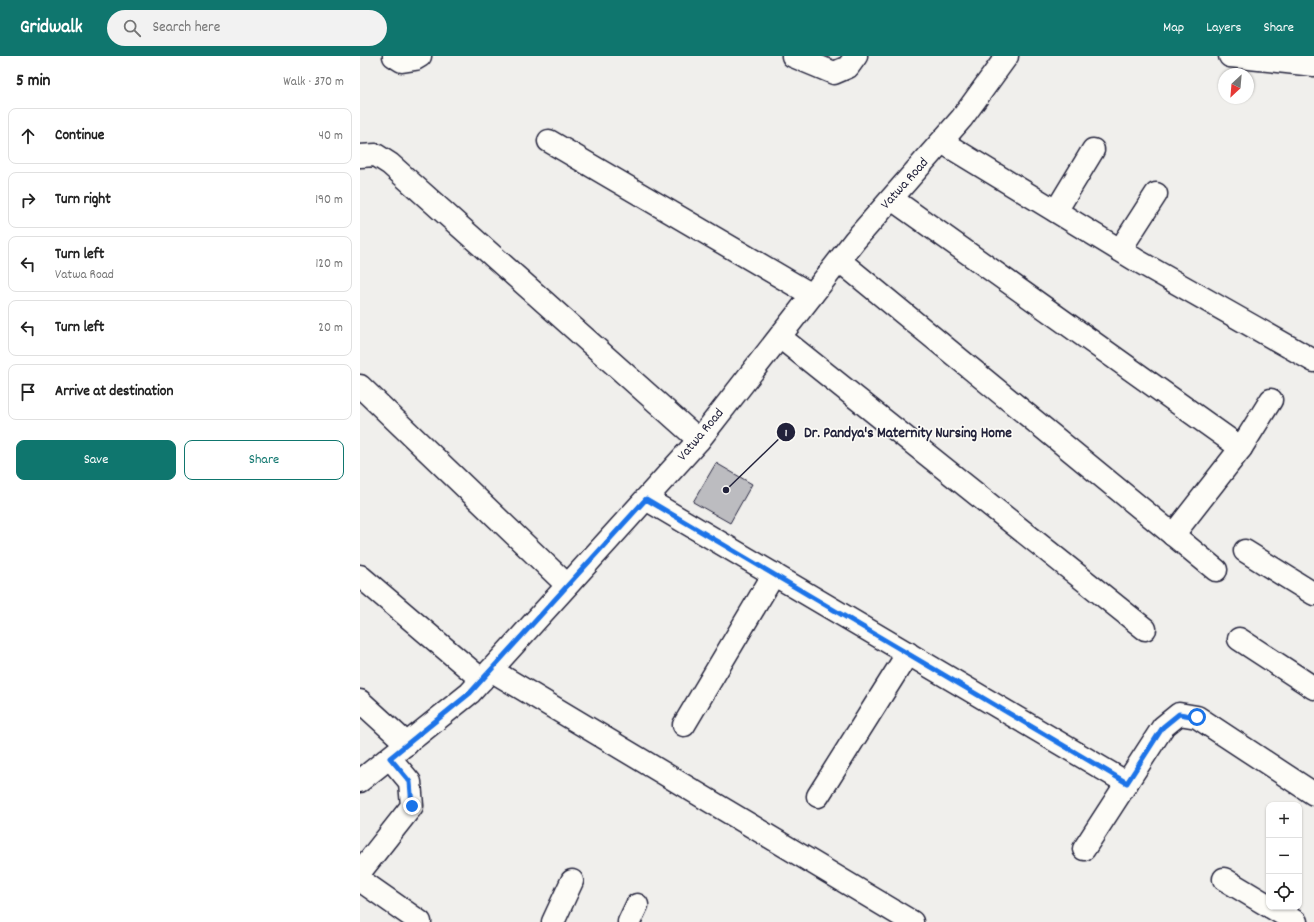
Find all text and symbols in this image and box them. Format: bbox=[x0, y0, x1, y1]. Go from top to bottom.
search box bbox=[107, 10, 387, 46]
text: Gridwalk bbox=[20, 15, 83, 42]
icon: search bbox=[121, 17, 143, 39]
text: Search here bbox=[153, 17, 220, 39]
text: Map bbox=[1163, 18, 1184, 38]
text: Layers bbox=[1206, 18, 1241, 38]
text: Share bbox=[1263, 18, 1294, 38]
north arrow bbox=[1218, 68, 1254, 104]
text: 5 min bbox=[16, 70, 50, 94]
text: Walk · 370 m bbox=[283, 73, 344, 92]
icon: ahead bbox=[17, 125, 39, 147]
text: Continue bbox=[55, 125, 104, 147]
text: 40 m bbox=[319, 127, 343, 146]
street label: Vatwa Road bbox=[876, 154, 934, 214]
icon: right bbox=[17, 189, 39, 211]
text: Turn right bbox=[55, 189, 111, 211]
text: 190 m bbox=[315, 191, 343, 210]
text: Turn left bbox=[55, 244, 104, 266]
icon: left bbox=[17, 253, 39, 275]
text: 120 m bbox=[315, 255, 343, 274]
text: Vatwa Road bbox=[55, 266, 114, 285]
icon: left bbox=[17, 317, 39, 339]
text: Turn left bbox=[55, 317, 104, 339]
text: 20 m bbox=[318, 319, 343, 338]
icon: arrive bbox=[17, 381, 39, 403]
text: Arrive at destination bbox=[55, 381, 173, 403]
street label: Vatwa Road bbox=[673, 404, 729, 466]
callout: Dr. Pandya's Maternity Nursing Home bbox=[776, 418, 1020, 445]
text: Dr. Pandya's Maternity Nursing Home bbox=[804, 423, 1012, 445]
text: 1 bbox=[785, 425, 788, 442]
button: Save bbox=[16, 440, 176, 480]
button: Share bbox=[184, 440, 344, 480]
route start bbox=[1188, 708, 1206, 726]
route end bbox=[403, 797, 421, 815]
map controls bbox=[1266, 802, 1302, 910]
button: + bbox=[1266, 802, 1302, 838]
button: − bbox=[1266, 838, 1302, 874]
button: locate bbox=[1266, 874, 1302, 910]

